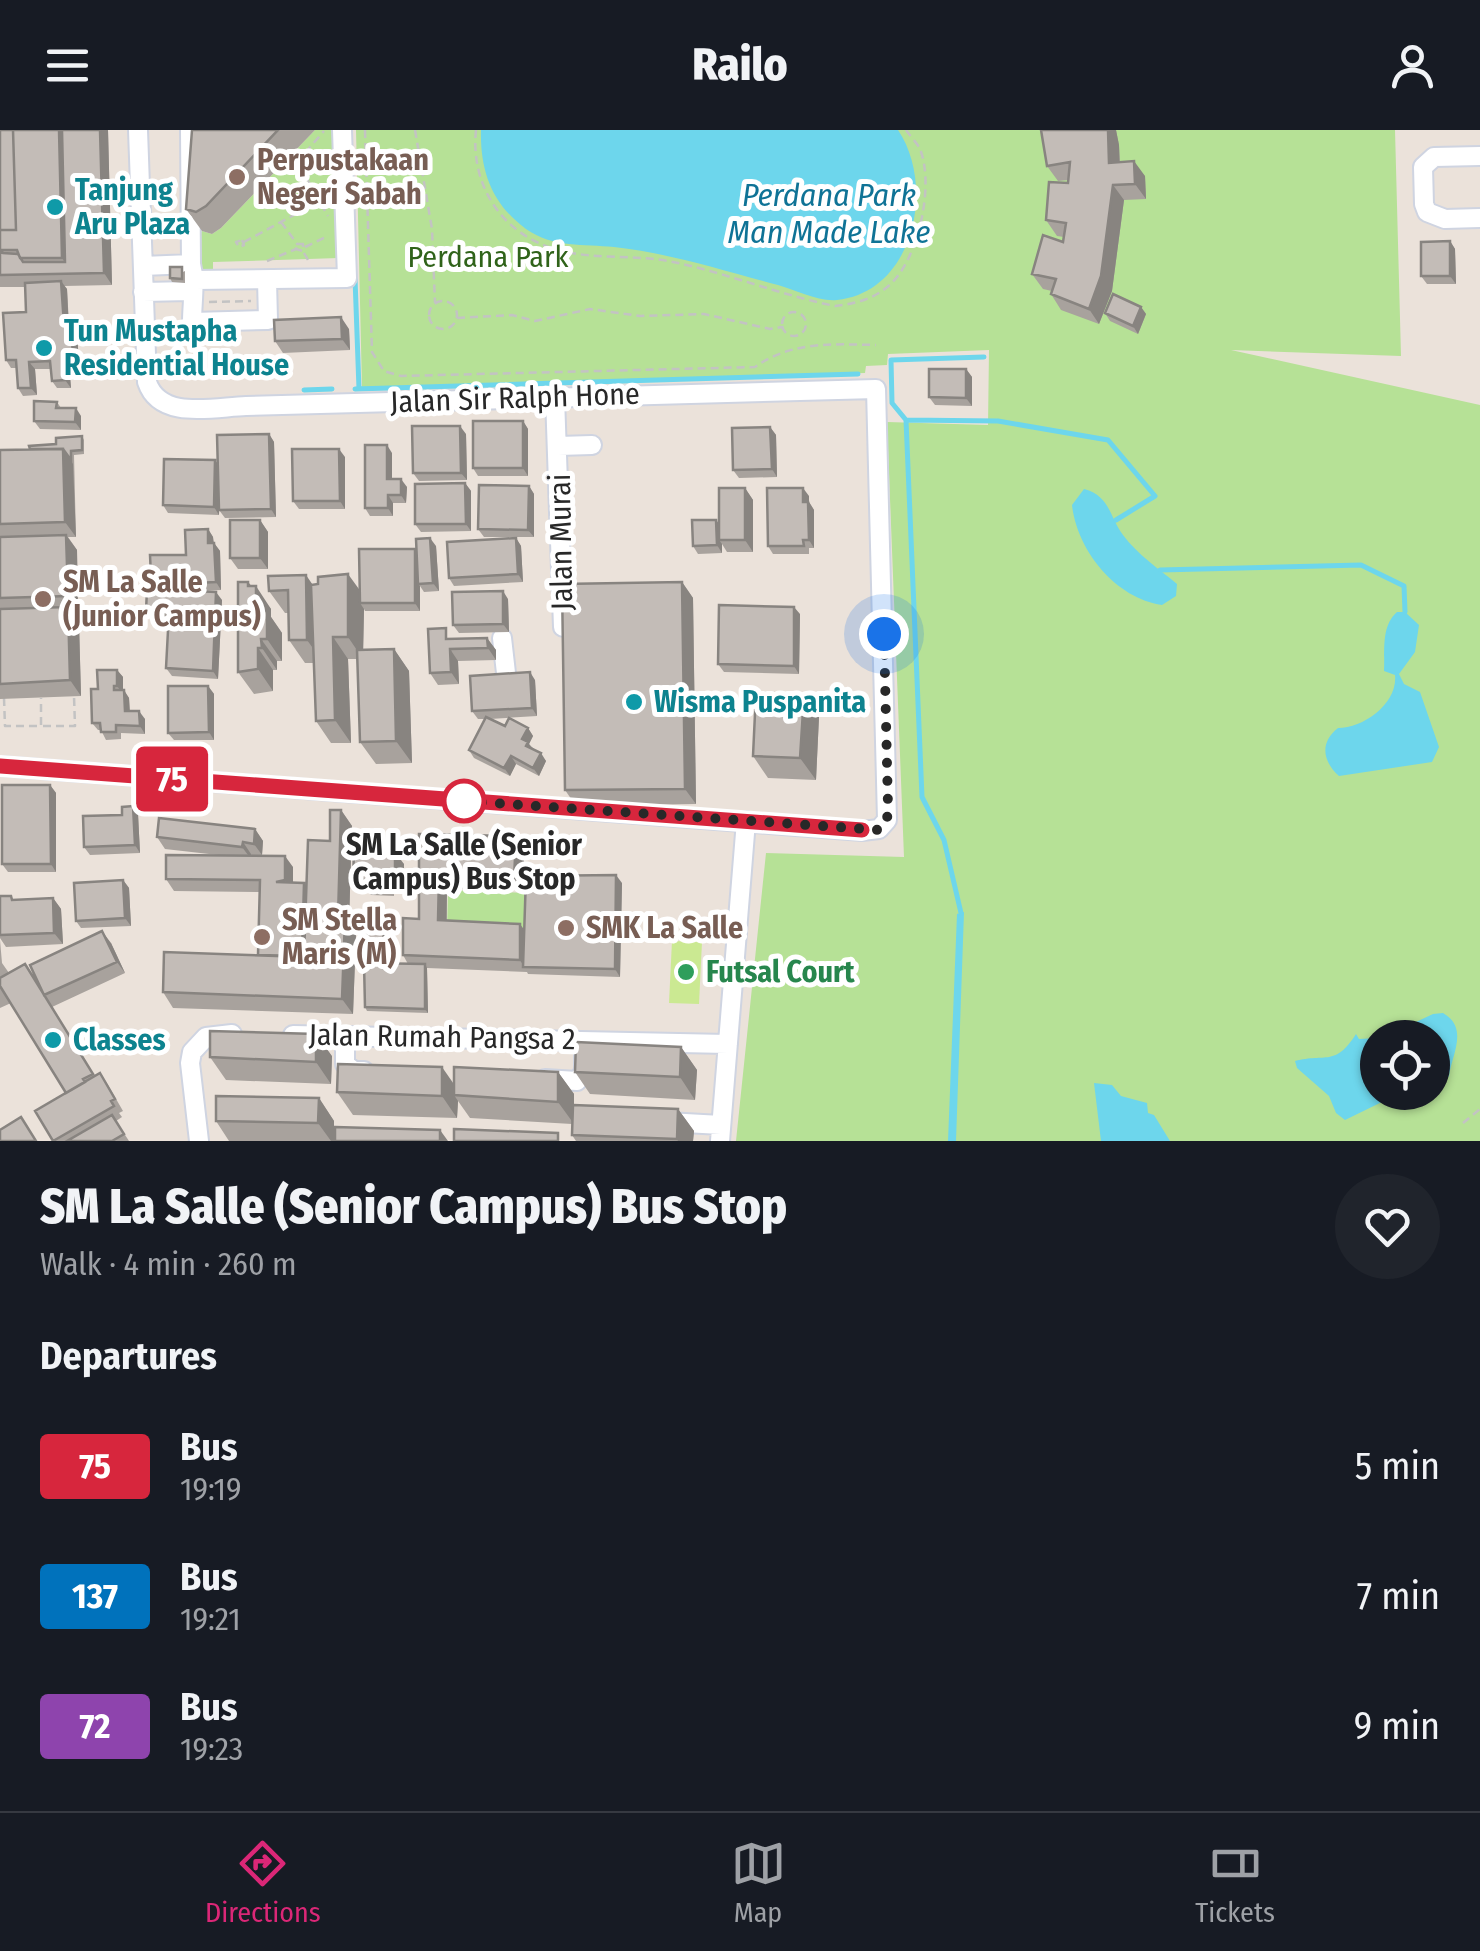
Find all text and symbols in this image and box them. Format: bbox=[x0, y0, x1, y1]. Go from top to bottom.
icon: menu bbox=[40, 38, 95, 93]
text: Railo bbox=[692, 38, 788, 92]
icon: person bbox=[1385, 38, 1440, 93]
place label: Perpustakaan Negeri Sabah bbox=[257, 142, 429, 212]
marker: Perpustakaan Negeri Sabah bbox=[226, 166, 248, 188]
place label: Tanjung Aru Plaza bbox=[74, 172, 190, 242]
water label: Perdana Park Man Made Lake bbox=[727, 176, 931, 251]
marker: Tanjung Aru Plaza bbox=[44, 196, 66, 218]
park label: Perdana Park bbox=[408, 239, 568, 275]
place label: Tun Mustapha Residential House bbox=[64, 313, 289, 383]
marker: Tun Mustapha Residential House bbox=[33, 337, 55, 359]
street label: Jalan Sir Ralph Hone bbox=[390, 376, 640, 420]
street label: Jalan Murai bbox=[542, 473, 580, 611]
place label: SM La Salle (Junior Campus) bbox=[63, 564, 261, 634]
marker: SM La Salle (Junior Campus) bbox=[32, 588, 54, 610]
your location bbox=[859, 609, 909, 659]
place label: Wisma Puspanita bbox=[654, 684, 866, 720]
marker: Wisma Puspanita bbox=[623, 691, 645, 713]
line badge: 75 bbox=[127, 746, 217, 812]
text: 75 bbox=[156, 758, 188, 800]
marker: SM La Salle (Senior Campus) Bus Stop bbox=[443, 780, 485, 822]
place label: SM La Salle (Senior Campus) Bus Stop bbox=[346, 827, 583, 897]
place label: SM Stella Maris (M) bbox=[282, 902, 397, 972]
place label: SMK La Salle bbox=[586, 910, 743, 946]
marker: SMK La Salle bbox=[555, 917, 577, 939]
marker: SM Stella Maris (M) bbox=[251, 926, 273, 948]
place label: Futsal Court bbox=[706, 954, 855, 990]
marker: Futsal Court bbox=[675, 961, 697, 983]
street label: Jalan Rumah Pangsa 2 bbox=[308, 1017, 576, 1057]
map controls bbox=[1360, 1020, 1450, 1110]
button: locate bbox=[1360, 1020, 1450, 1110]
place label: Classes bbox=[73, 1022, 166, 1058]
marker: Classes bbox=[42, 1029, 64, 1051]
button: heart bbox=[1335, 1174, 1440, 1279]
text: SM La Salle (Senior Campus) Bus Stop bbox=[40, 1178, 787, 1236]
text: Walk · 4 min · 260 m bbox=[40, 1245, 297, 1283]
text: Departures bbox=[40, 1333, 217, 1379]
text: Bus bbox=[180, 1424, 238, 1470]
text: 5 min bbox=[1355, 1443, 1440, 1489]
text: 75 bbox=[79, 1445, 111, 1487]
text: 19:19 bbox=[180, 1470, 242, 1508]
text: Bus bbox=[180, 1554, 238, 1600]
text: 7 min bbox=[1357, 1573, 1440, 1619]
text: 137 bbox=[72, 1575, 118, 1617]
text: 19:21 bbox=[180, 1600, 241, 1638]
text: Bus bbox=[180, 1684, 238, 1730]
text: 9 min bbox=[1354, 1703, 1440, 1749]
text: 72 bbox=[79, 1705, 111, 1747]
text: 19:23 bbox=[180, 1730, 243, 1768]
tab: Directions bbox=[205, 1836, 321, 1929]
tab: Map bbox=[731, 1836, 786, 1929]
tab: Tickets bbox=[1195, 1836, 1275, 1929]

